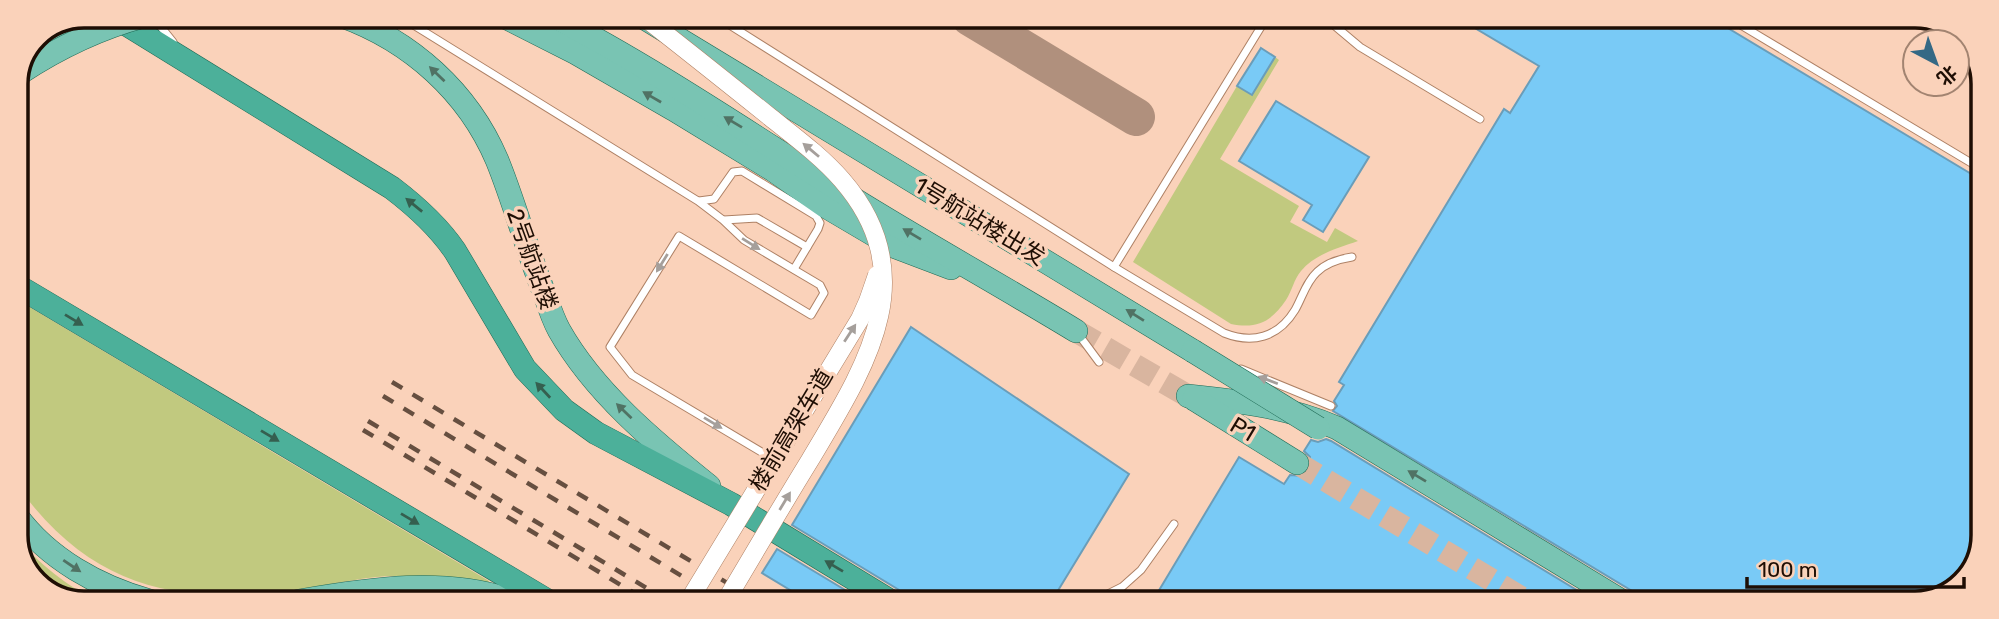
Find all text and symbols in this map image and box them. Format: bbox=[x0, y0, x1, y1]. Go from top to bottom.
north arrow bbox=[1901, 28, 1971, 98]
text: 北 bbox=[1932, 61, 1962, 90]
one-way arrow bbox=[429, 67, 446, 83]
one-way arrow bbox=[642, 91, 661, 103]
one-way arrow bbox=[724, 115, 743, 128]
one-way arrow bbox=[802, 143, 820, 158]
street label: 1号航站楼出发 bbox=[909, 171, 1051, 271]
one-way arrow bbox=[405, 198, 422, 213]
street label: 2号航站楼 bbox=[501, 205, 563, 313]
one-way arrow bbox=[902, 228, 921, 240]
one-way arrow bbox=[741, 237, 761, 250]
one-way arrow bbox=[655, 253, 668, 273]
one-way arrow bbox=[1126, 309, 1145, 321]
one-way arrow bbox=[65, 314, 84, 326]
one-way arrow bbox=[843, 324, 856, 343]
street label: 楼前高架车道 bbox=[743, 364, 839, 496]
one-way arrow bbox=[1258, 374, 1279, 385]
one-way arrow bbox=[536, 382, 552, 399]
one-way arrow bbox=[616, 402, 633, 419]
street label: P1 bbox=[1225, 411, 1261, 447]
one-way arrow bbox=[703, 417, 722, 429]
one-way arrow bbox=[260, 430, 280, 442]
one-way arrow bbox=[1408, 470, 1427, 483]
one-way arrow bbox=[779, 492, 791, 511]
one-way arrow bbox=[400, 513, 419, 526]
scale bar bbox=[1747, 546, 1964, 590]
text: 100 m bbox=[1758, 557, 1817, 582]
one-way arrow bbox=[63, 559, 81, 573]
one-way arrow bbox=[824, 560, 843, 573]

